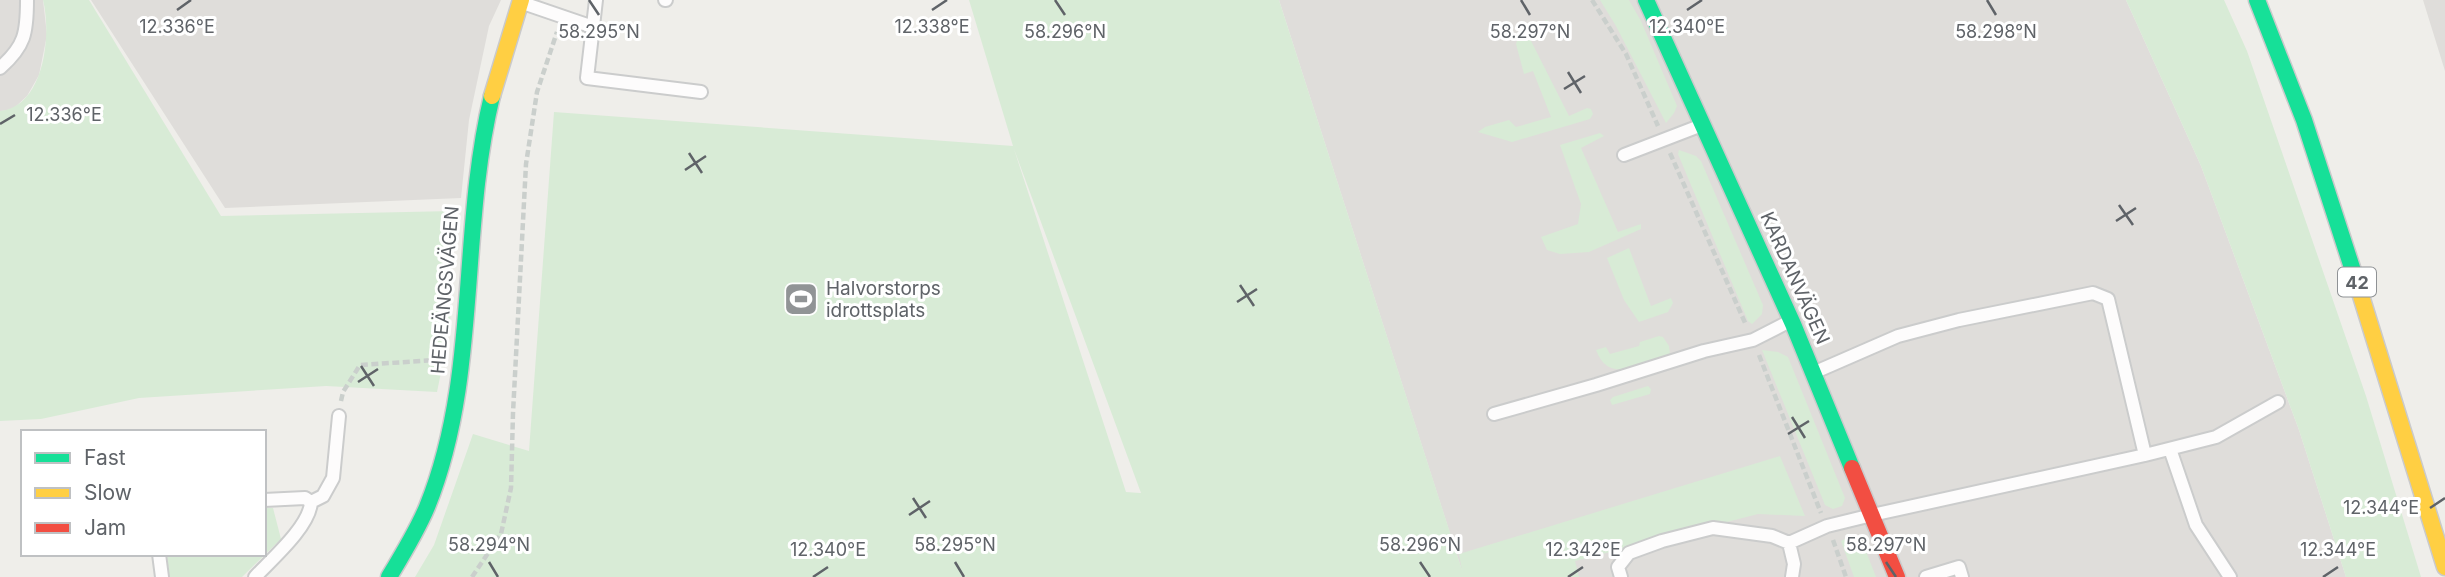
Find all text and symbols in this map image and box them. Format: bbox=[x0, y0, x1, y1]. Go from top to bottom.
text: 12.336°E bbox=[139, 16, 215, 37]
text: 12.338°E bbox=[894, 16, 970, 37]
text: 12.340°E bbox=[1649, 16, 1725, 37]
text: 58.295°N bbox=[558, 21, 640, 42]
text: 58.296°N bbox=[1024, 21, 1106, 42]
text: 58.297°N bbox=[1490, 21, 1570, 42]
text: 58.298°N bbox=[1955, 21, 2037, 42]
text: 12.336°E bbox=[26, 104, 102, 125]
street label: HEDEÄNGSVÄGEN bbox=[426, 205, 464, 375]
street label: KARDANVÄGEN bbox=[1755, 208, 1835, 348]
road number: 42 bbox=[2338, 268, 2376, 296]
place label: Halvorstorps idrottsplats bbox=[826, 277, 941, 322]
sports icon: Halvorstorps idrottsplats bbox=[782, 280, 820, 318]
legend bbox=[21, 430, 266, 556]
text: Fast bbox=[84, 445, 126, 470]
text: Slow bbox=[84, 480, 132, 505]
text: 12.344°E bbox=[2343, 497, 2419, 518]
text: Jam bbox=[84, 515, 126, 540]
text: 58.294°N bbox=[448, 534, 530, 555]
text: 58.295°N bbox=[914, 534, 996, 555]
text: 58.296°N bbox=[1379, 534, 1461, 555]
text: 58.297°N bbox=[1846, 534, 1926, 555]
text: 12.340°E bbox=[790, 539, 866, 560]
text: 12.342°E bbox=[1545, 539, 1621, 560]
text: 12.344°E bbox=[2300, 539, 2376, 560]

